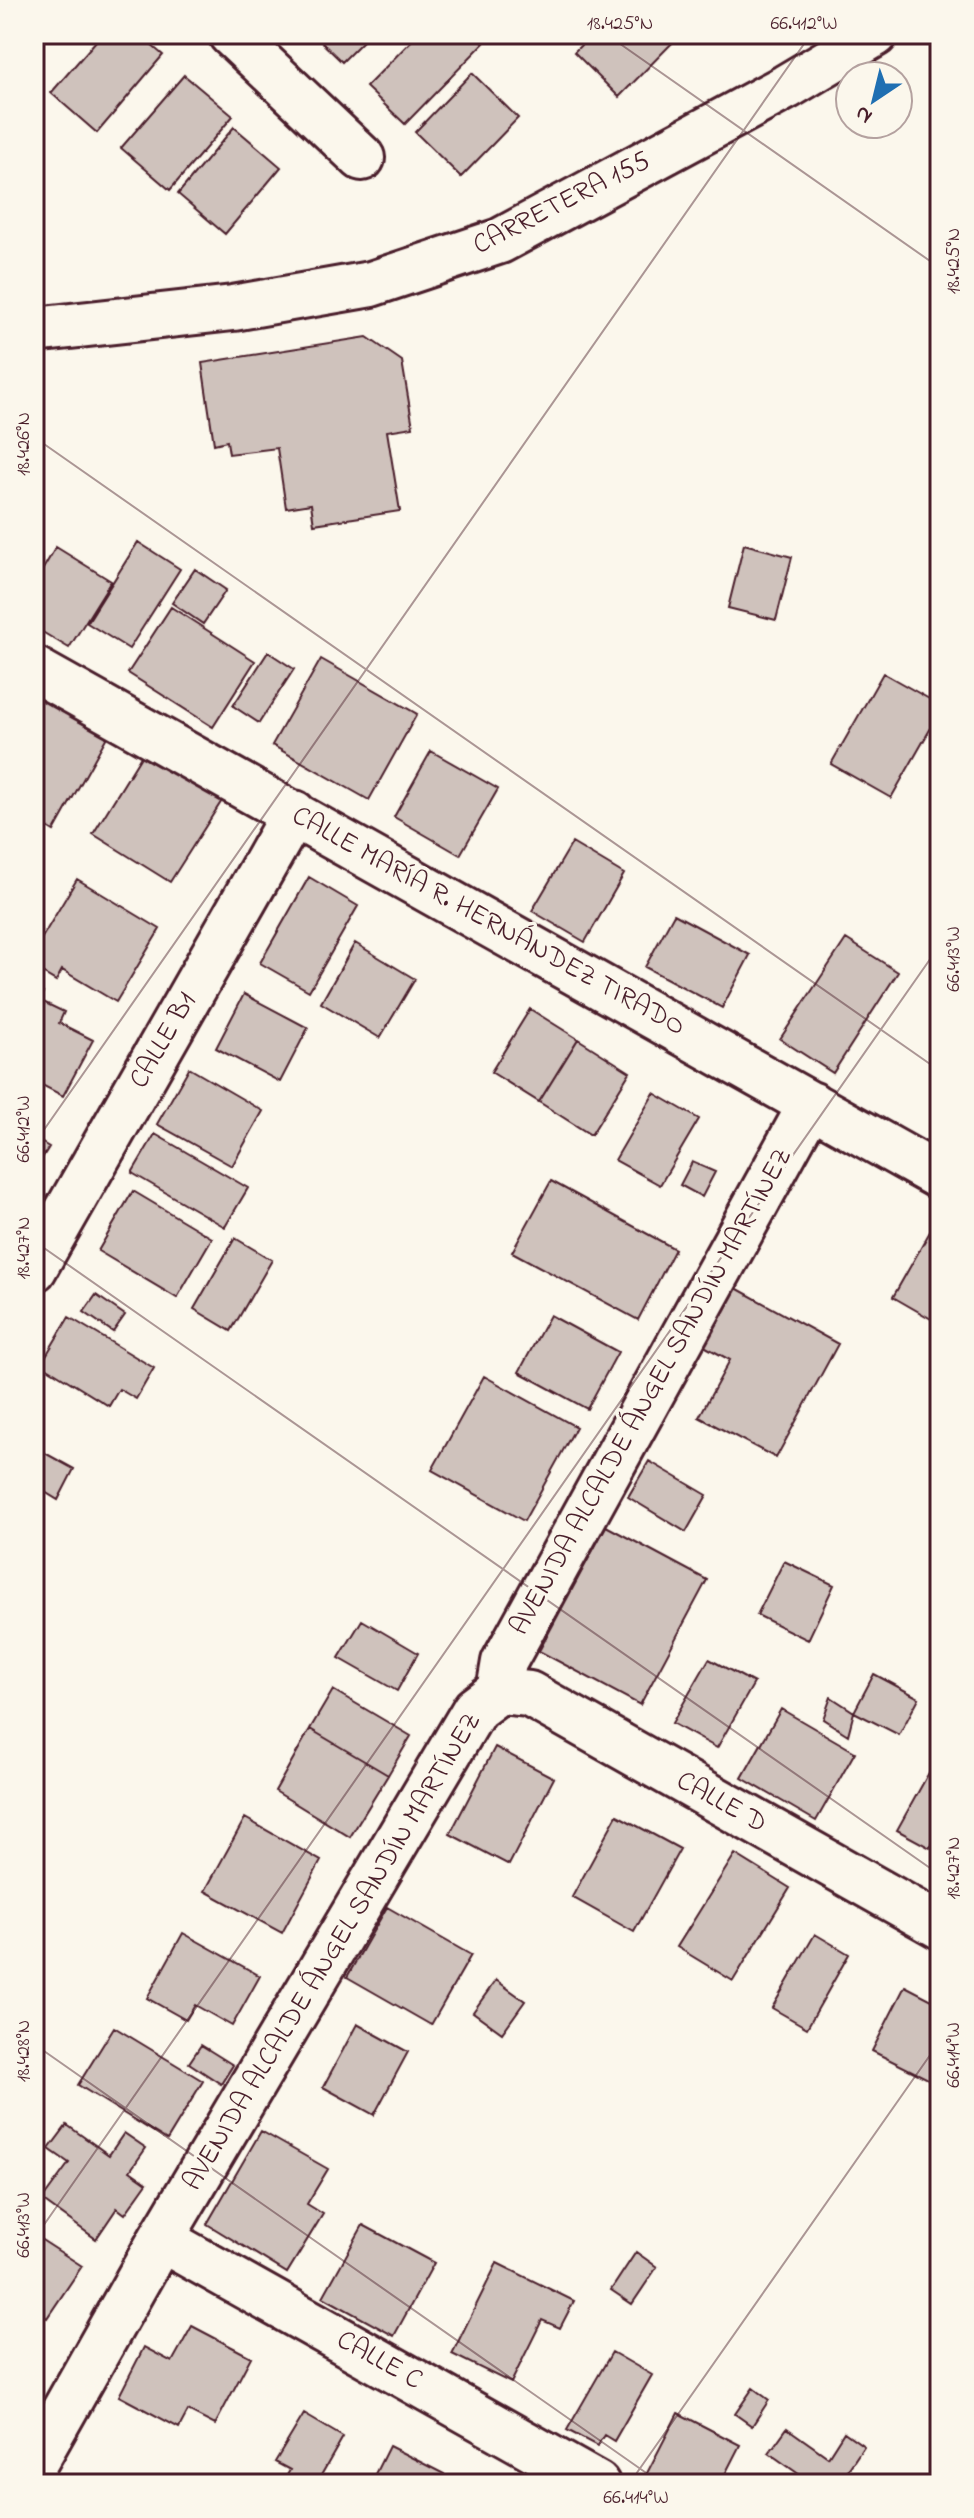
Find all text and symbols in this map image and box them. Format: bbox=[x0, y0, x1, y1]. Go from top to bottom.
text: 18.425°N bbox=[587, 10, 653, 39]
text: 66.412°W bbox=[770, 10, 838, 39]
north arrow bbox=[834, 60, 914, 140]
text: N bbox=[849, 97, 880, 131]
street label: CARRETERA 155 bbox=[466, 142, 658, 266]
text: 18.425°N bbox=[940, 228, 969, 294]
text: 18.426°N bbox=[10, 412, 39, 476]
street label: CALLE MARÍA R. HERNÁNDEZ TIRADO bbox=[284, 796, 692, 1048]
text: 66.413°W bbox=[940, 926, 969, 992]
street label: CALLE B1 bbox=[120, 985, 208, 1097]
text: 66.412°W bbox=[10, 1095, 39, 1163]
street label: AVENIDA ALCALDE ÁNGEL SANDÍN MARTÍNEZ bbox=[500, 1141, 804, 1643]
text: 18.427°N bbox=[10, 1216, 39, 1280]
street label: AVENIDA ALCALDE ÁNGEL SANDÍN MARTÍNEZ bbox=[173, 1705, 493, 2199]
street label: CALLE D bbox=[668, 1761, 774, 1845]
text: 18.427°N bbox=[940, 1836, 969, 1900]
text: 18.428°N bbox=[10, 2020, 39, 2082]
text: 66.414°W bbox=[940, 2022, 969, 2088]
text: 66.413°W bbox=[10, 2192, 39, 2258]
street label: CALLE C bbox=[329, 2321, 429, 2401]
text: 66.414°W bbox=[603, 2484, 669, 2513]

